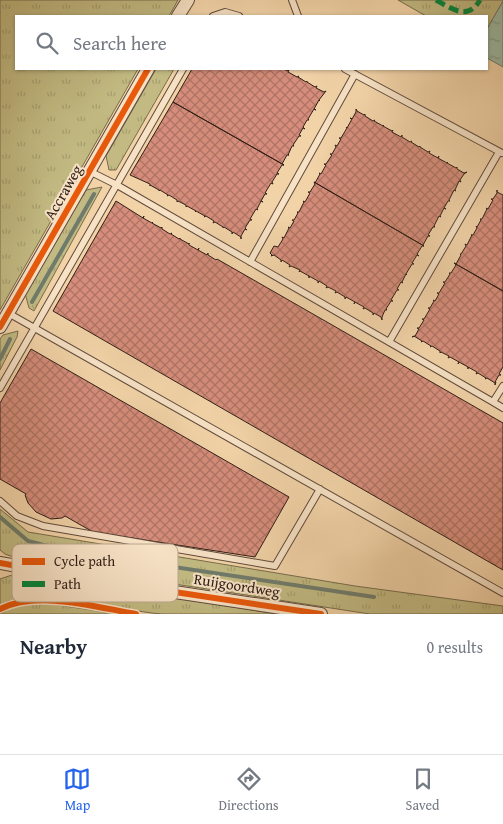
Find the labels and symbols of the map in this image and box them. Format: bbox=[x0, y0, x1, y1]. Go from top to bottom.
street label: Accraweg bbox=[39, 160, 87, 223]
legend bbox=[12, 544, 178, 602]
text: Cycle path bbox=[54, 551, 115, 571]
street label: Ruijgoordweg bbox=[193, 568, 282, 602]
text: Path bbox=[54, 574, 81, 594]

